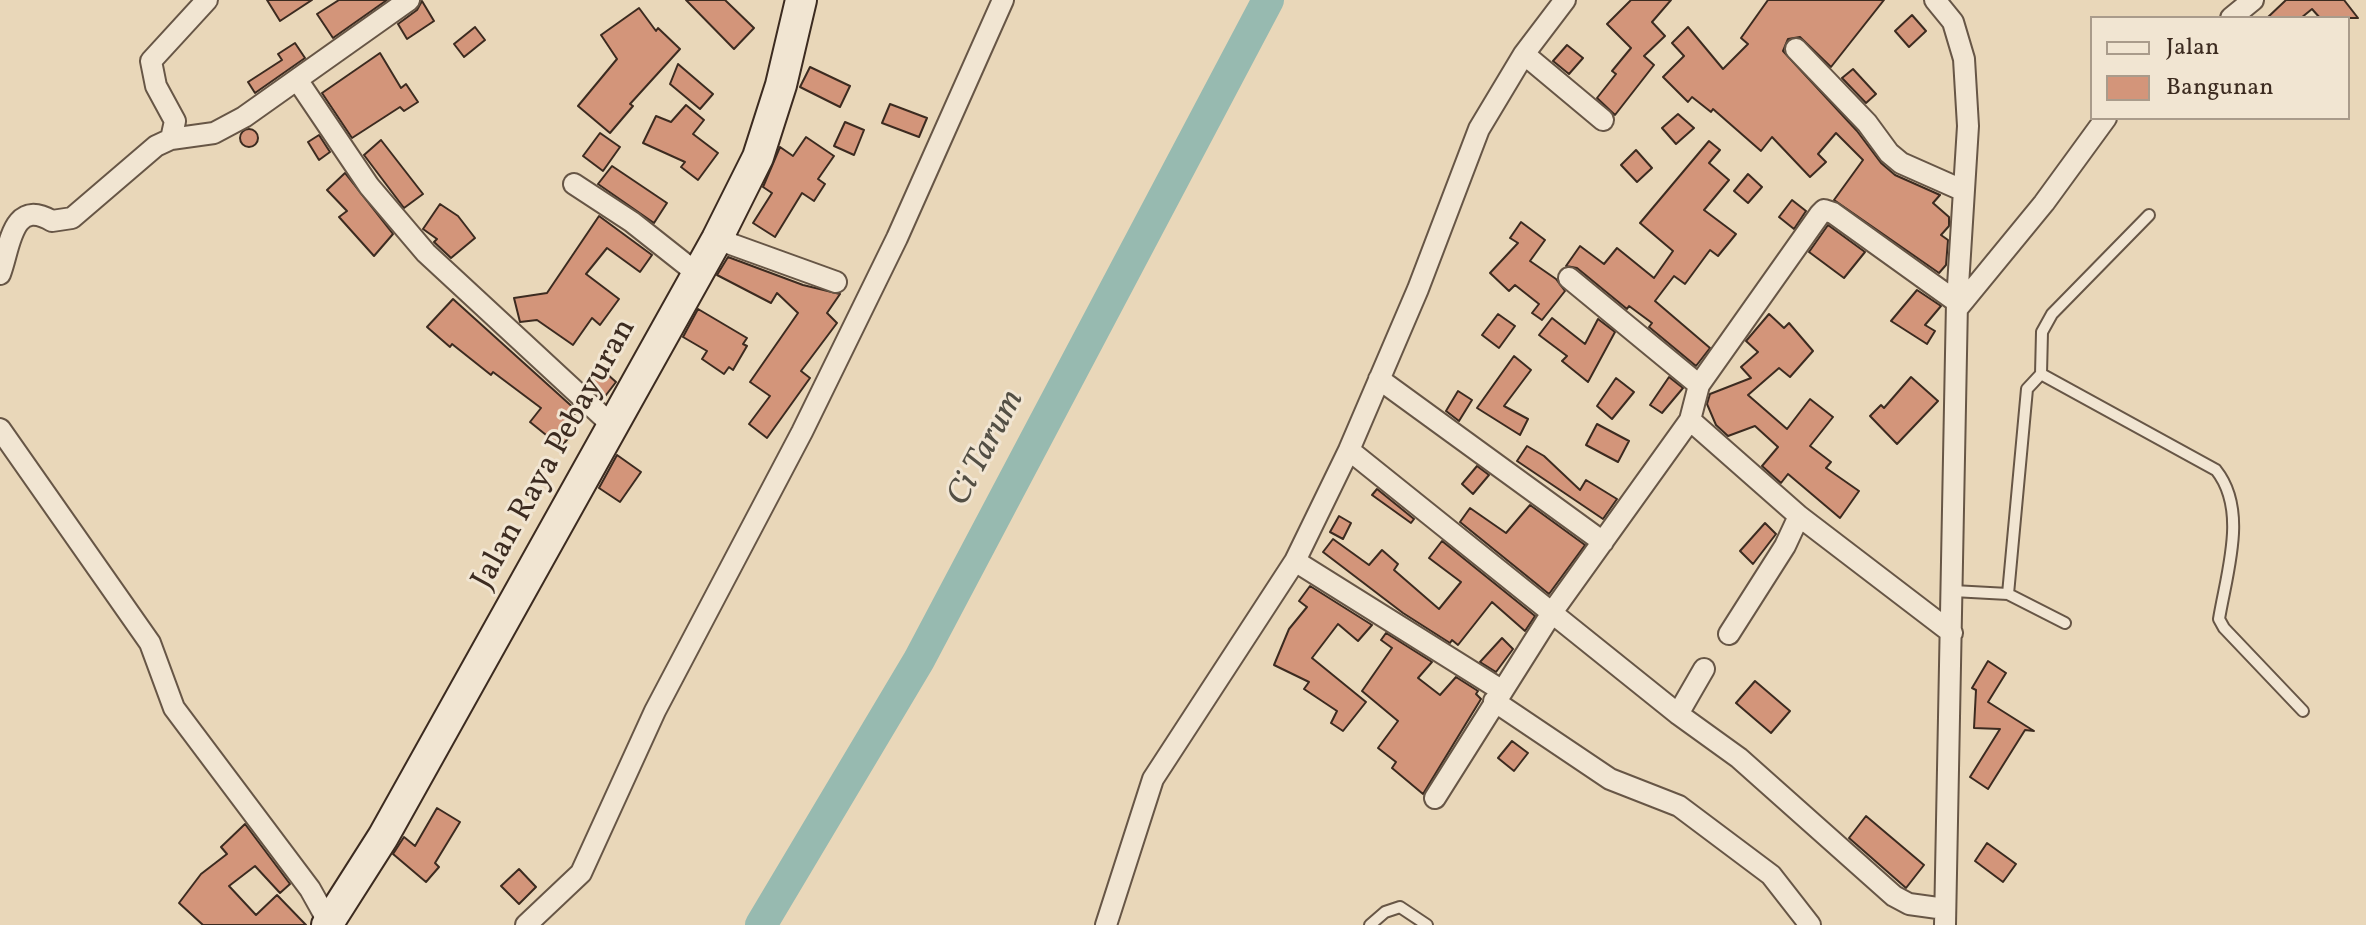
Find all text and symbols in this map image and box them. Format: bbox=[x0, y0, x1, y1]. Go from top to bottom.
legend bbox=[2090, 16, 2350, 120]
text: Jalan bbox=[2166, 31, 2219, 65]
text: Bangunan bbox=[2166, 71, 2274, 105]
street label: Jalan Raya Pebayuran bbox=[466, 313, 646, 597]
water label: Ci Tarum bbox=[941, 384, 1035, 514]

